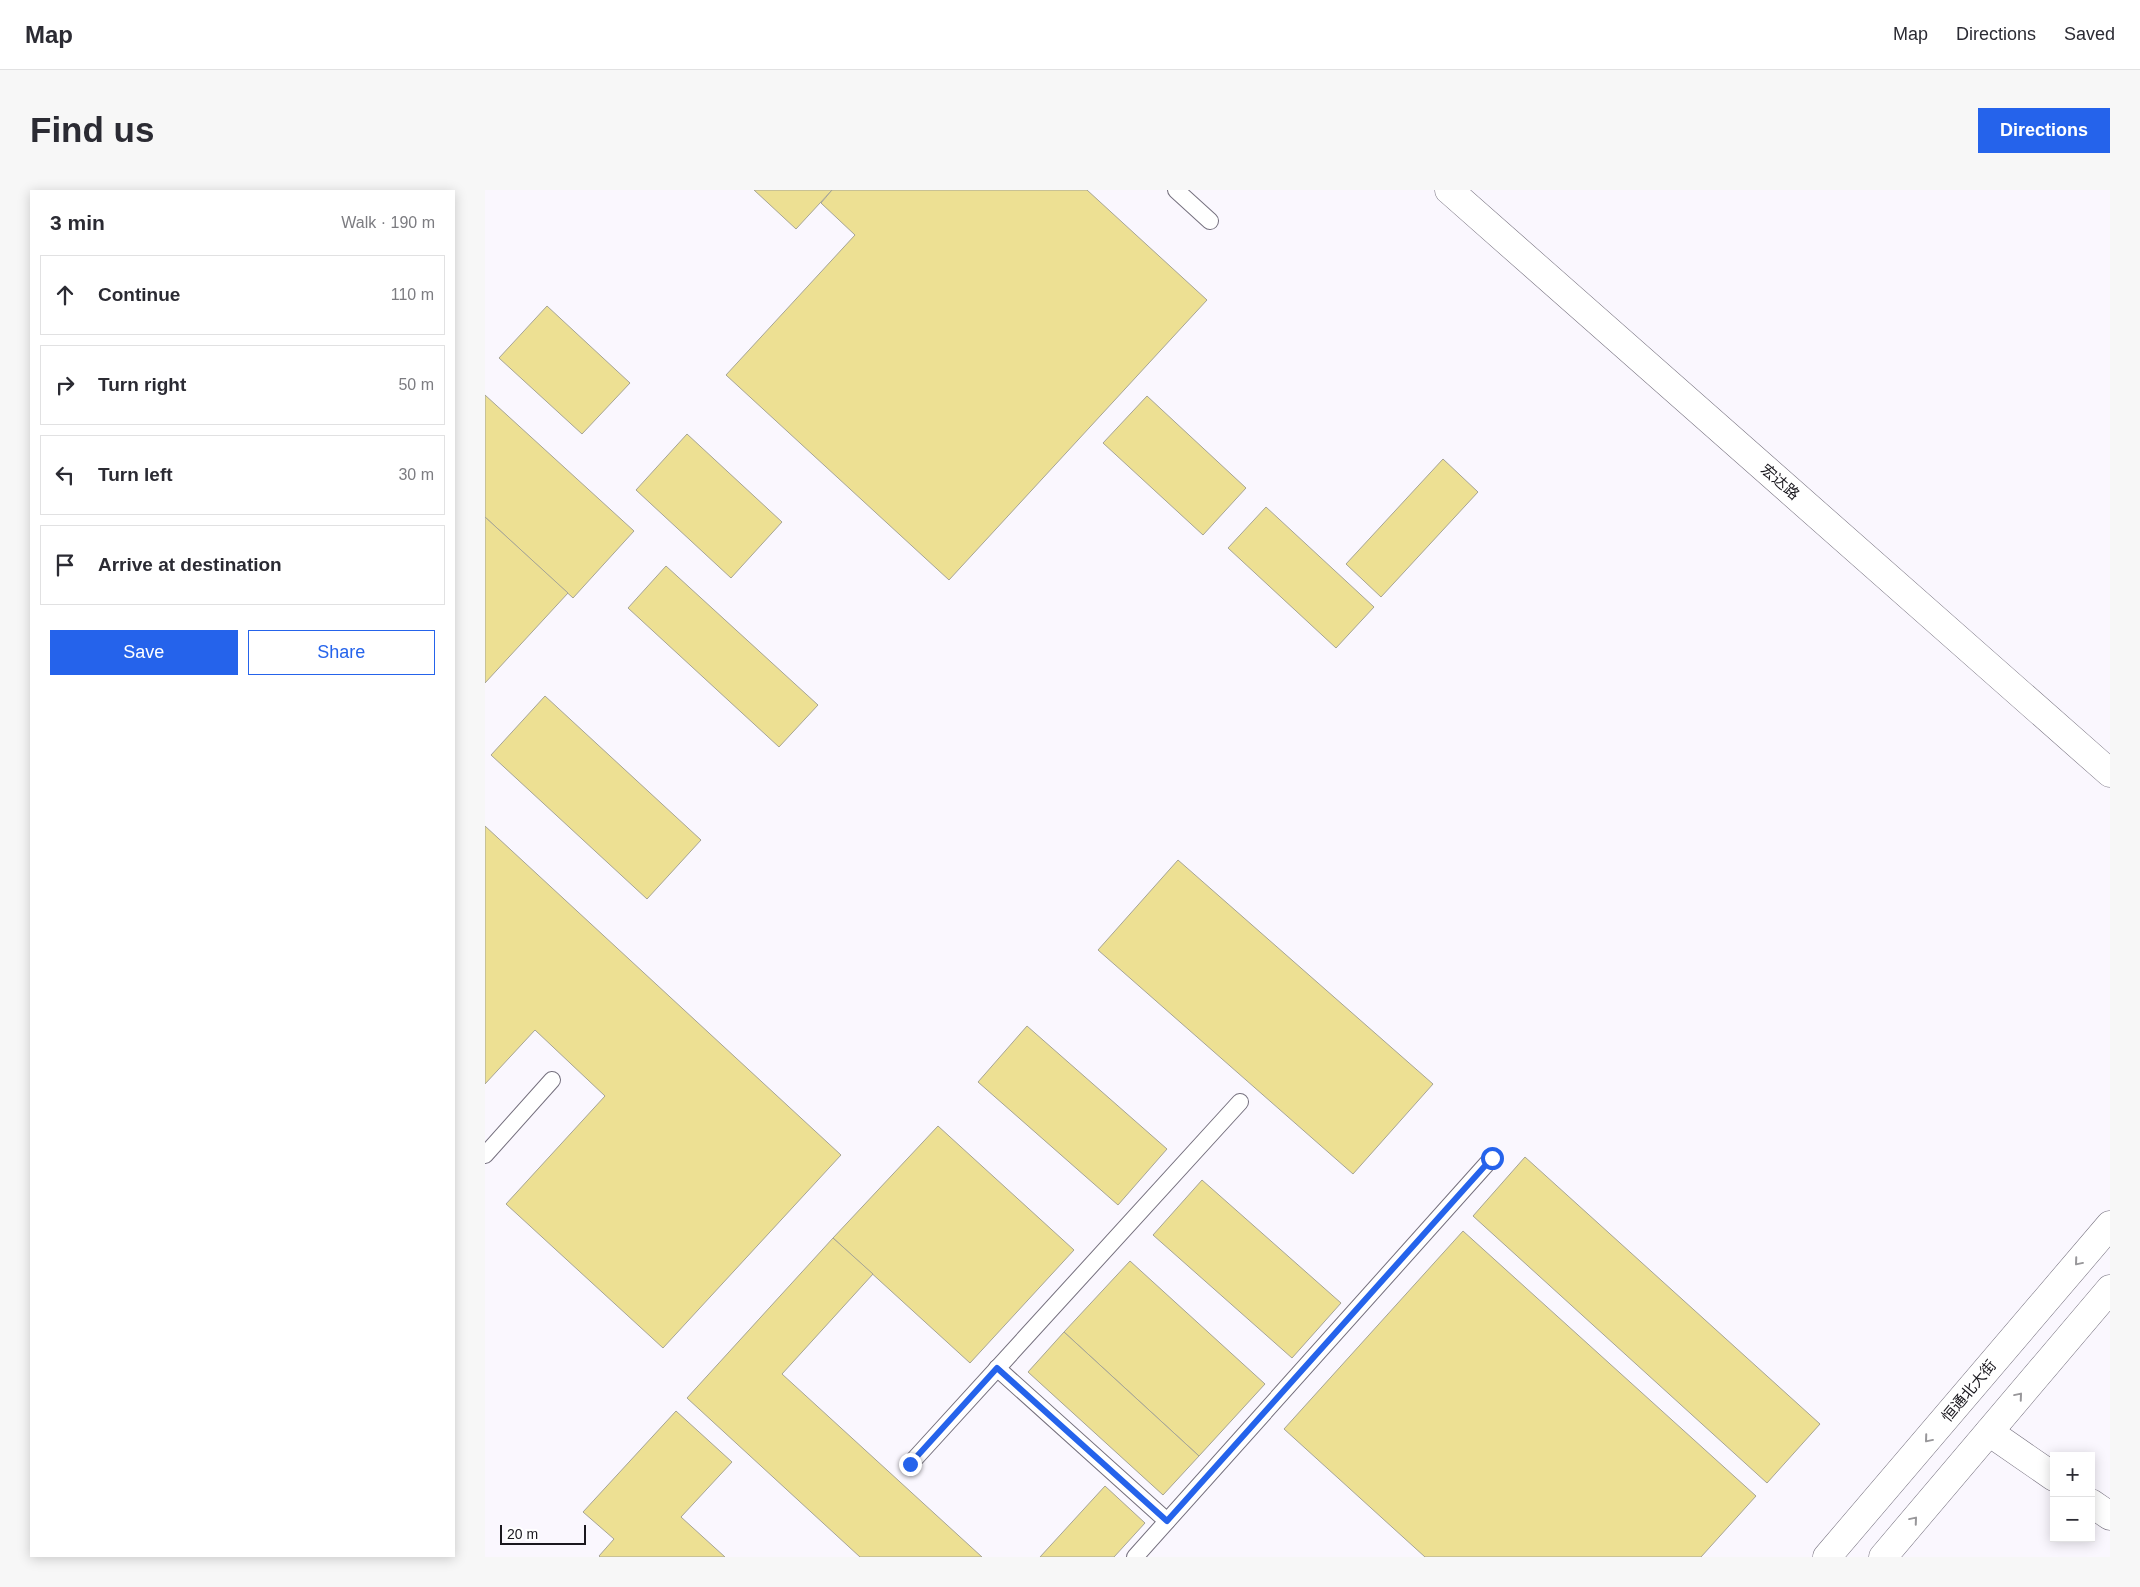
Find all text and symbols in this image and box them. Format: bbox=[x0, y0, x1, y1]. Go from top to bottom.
text: Map bbox=[25, 21, 73, 48]
text: Map bbox=[1893, 24, 1928, 44]
text: Directions bbox=[1956, 24, 2036, 44]
text: Saved bbox=[2064, 24, 2115, 44]
button: Directions bbox=[1978, 108, 2110, 153]
text: Find us bbox=[30, 110, 154, 149]
text: 3 min bbox=[50, 211, 105, 234]
text: Walk · 190 m bbox=[341, 214, 435, 231]
icon: ahead bbox=[51, 281, 79, 309]
text: Continue bbox=[98, 284, 180, 305]
text: 110 m bbox=[391, 286, 434, 303]
icon: right bbox=[51, 371, 79, 399]
text: Turn right bbox=[98, 374, 186, 395]
text: 50 m bbox=[398, 376, 434, 393]
street label: 宏达路 bbox=[1758, 460, 1803, 503]
icon: left bbox=[51, 461, 79, 489]
text: Turn left bbox=[98, 464, 173, 485]
text: 30 m bbox=[398, 466, 434, 483]
icon: arrive bbox=[51, 551, 79, 579]
text: Arrive at destination bbox=[98, 554, 282, 575]
button: Save bbox=[50, 630, 238, 675]
button: Share bbox=[248, 630, 435, 675]
route start bbox=[1481, 1147, 1504, 1170]
one-way arrow bbox=[2076, 1256, 2084, 1265]
street label: 恒通北大街 bbox=[1938, 1356, 1999, 1425]
one-way arrow bbox=[2014, 1393, 2022, 1402]
one-way arrow bbox=[1925, 1433, 1933, 1442]
map controls bbox=[2050, 1452, 2095, 1542]
button: + bbox=[2050, 1452, 2095, 1497]
route end bbox=[899, 1453, 922, 1476]
button: − bbox=[2050, 1497, 2095, 1542]
one-way arrow bbox=[1908, 1517, 1917, 1526]
scale bar bbox=[500, 1522, 586, 1545]
text: 20 m bbox=[507, 1526, 538, 1542]

